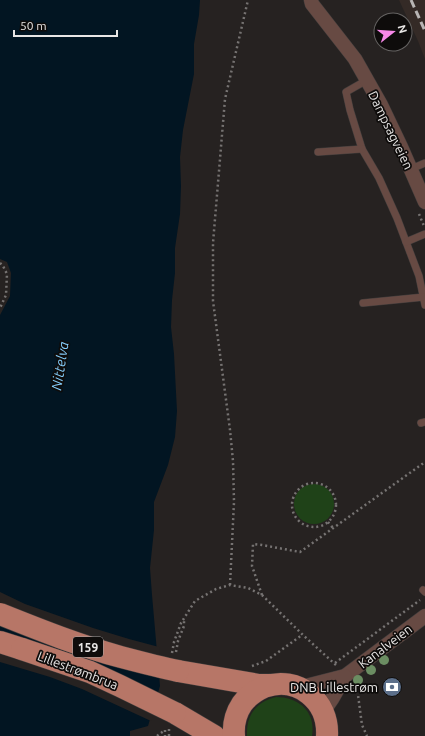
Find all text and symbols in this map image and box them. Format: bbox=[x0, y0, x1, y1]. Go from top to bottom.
scale bar bbox=[14, 12, 117, 38]
north arrow bbox=[373, 12, 413, 52]
text: 50 m bbox=[20, 19, 47, 32]
text: N bbox=[396, 23, 410, 35]
street label: Dampsagveien bbox=[366, 88, 416, 172]
water label: Nittelva bbox=[48, 340, 72, 392]
street label: Kanalveien bbox=[355, 621, 415, 671]
road number: 159 bbox=[73, 637, 103, 657]
street label: Lillestrømbrua bbox=[36, 648, 120, 692]
bank icon: DNB Lillestrøm bbox=[381, 676, 403, 698]
place label: DNB Lillestrøm bbox=[290, 680, 378, 694]

